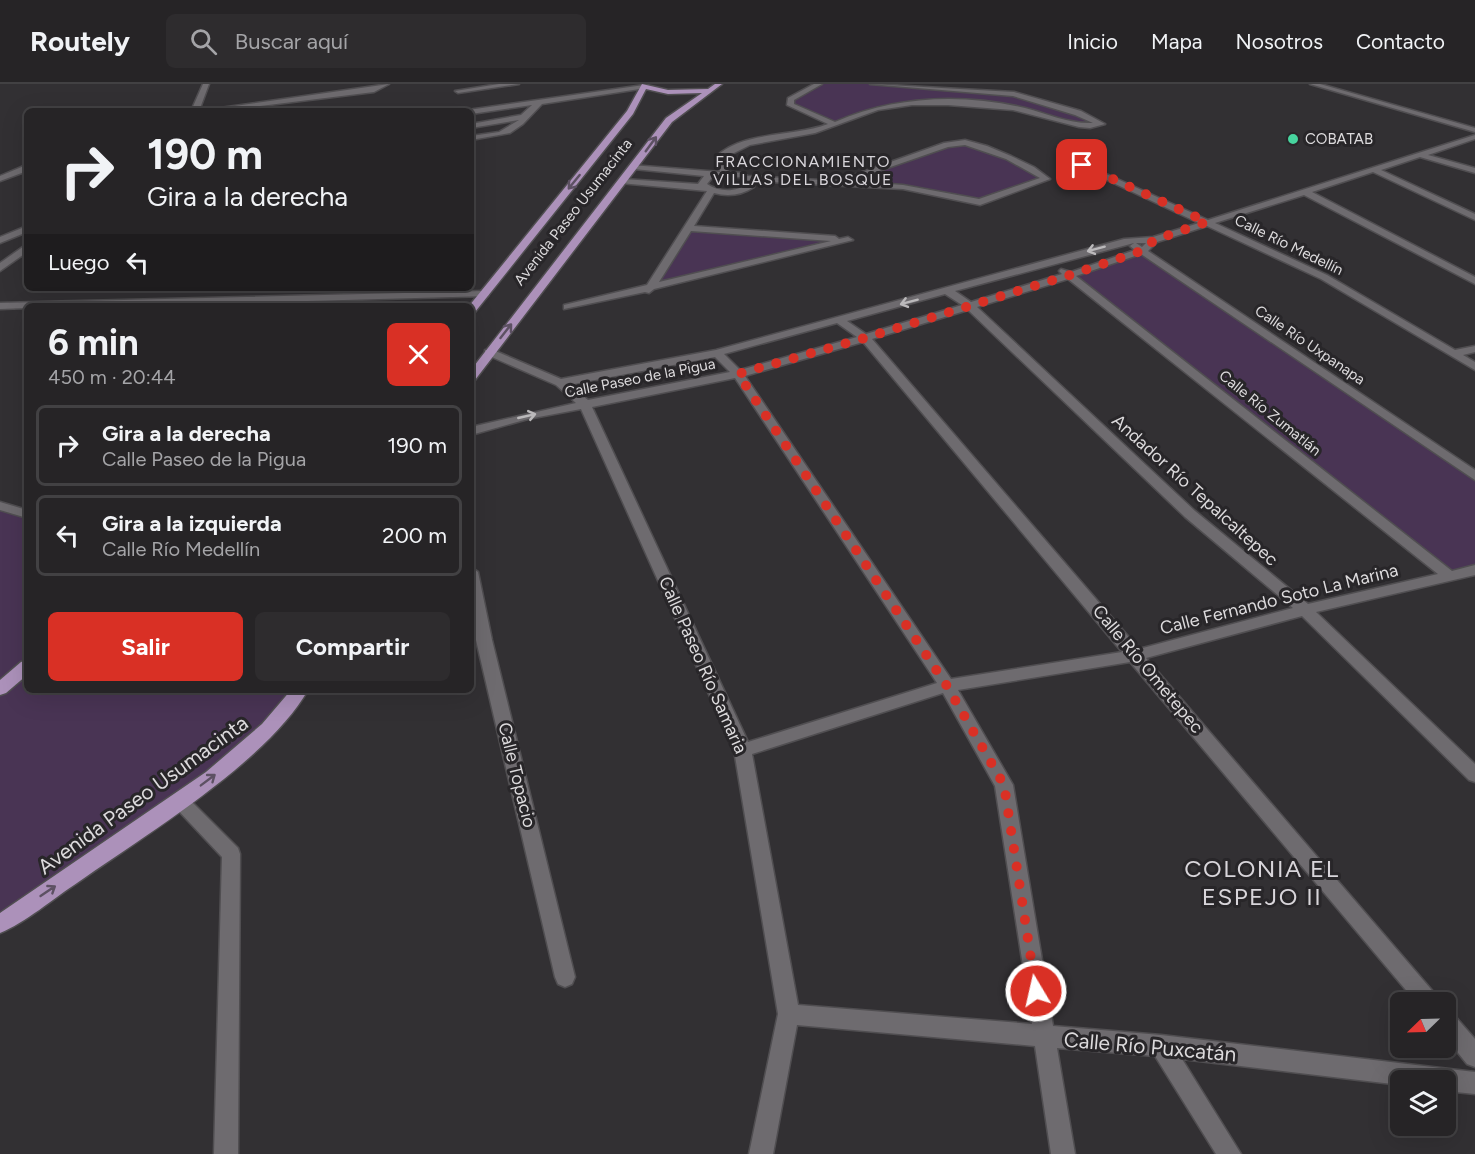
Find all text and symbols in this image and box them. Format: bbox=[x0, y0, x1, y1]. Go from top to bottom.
search box bbox=[166, 14, 586, 68]
text: Routely bbox=[30, 24, 130, 58]
icon: search bbox=[187, 25, 220, 58]
text: Buscar aquí bbox=[235, 28, 348, 55]
text: Inicio bbox=[1067, 29, 1118, 54]
text: Mapa bbox=[1151, 29, 1203, 54]
text: Nosotros bbox=[1236, 29, 1323, 54]
text: Contacto bbox=[1356, 29, 1445, 54]
text: 190 m bbox=[147, 129, 263, 180]
place label: COBATAB bbox=[1305, 130, 1373, 148]
icon: right bbox=[48, 132, 126, 210]
marker: COBATAB bbox=[1286, 132, 1300, 146]
street label: Avenida Paseo Usumacinta bbox=[510, 135, 636, 289]
one-way arrow bbox=[645, 137, 658, 153]
pin bbox=[1056, 139, 1107, 190]
icon: arrive bbox=[1065, 148, 1098, 181]
district label: FRACCIONAMIENTO VILLAS DEL BOSQUE bbox=[713, 152, 893, 189]
one-way arrow bbox=[568, 173, 581, 189]
text: Gira a la derecha bbox=[147, 180, 348, 213]
street label: Calle Río Medellín bbox=[1232, 211, 1346, 279]
one-way arrow bbox=[1087, 244, 1106, 256]
icon: left bbox=[121, 246, 154, 279]
text: Luego bbox=[48, 249, 109, 276]
one-way arrow bbox=[900, 297, 919, 308]
street label: Calle Río Uxpanapa bbox=[1251, 301, 1369, 389]
text: 6 min bbox=[48, 321, 139, 364]
button: close bbox=[387, 323, 450, 386]
one-way arrow bbox=[499, 323, 512, 339]
street label: Calle Paseo de la Pigua bbox=[563, 355, 717, 401]
text: 450 m · 20:44 bbox=[48, 365, 176, 389]
street label: Calle Río Zumatlán bbox=[1216, 366, 1324, 460]
one-way arrow bbox=[517, 410, 537, 421]
street label: Andador Río Tepalcaltepec bbox=[1107, 410, 1283, 571]
text: Gira a la derecha bbox=[102, 420, 271, 447]
icon: right bbox=[51, 429, 84, 462]
text: 190 m bbox=[387, 432, 447, 459]
text: Calle Paseo de la Pigua bbox=[102, 447, 306, 471]
text: Gira a la izquierda bbox=[102, 510, 282, 537]
icon: left bbox=[51, 519, 84, 552]
text: 200 m bbox=[382, 522, 447, 549]
text: Calle Río Medellín bbox=[102, 537, 260, 561]
street label: Calle Fernando Soto La Marina bbox=[1158, 559, 1400, 639]
street label: Calle Paseo Río Samaria bbox=[654, 573, 752, 757]
street label: Calle Río Ometepec bbox=[1088, 600, 1208, 738]
button: Salir bbox=[48, 612, 243, 681]
button: Compartir bbox=[255, 612, 450, 681]
street label: Avenida Paseo Usumacinta bbox=[33, 710, 253, 879]
street label: Calle Topacio bbox=[493, 720, 541, 830]
one-way arrow bbox=[200, 773, 216, 786]
district label: COLONIA EL ESPEJO II bbox=[1184, 854, 1340, 911]
one-way arrow bbox=[39, 885, 56, 897]
position arrow bbox=[1004, 959, 1068, 1023]
north arrow bbox=[1390, 992, 1456, 1058]
map controls bbox=[1390, 992, 1456, 1136]
street label: Calle Río Puxcatán bbox=[1063, 1027, 1237, 1067]
button: layers bbox=[1390, 1070, 1456, 1136]

